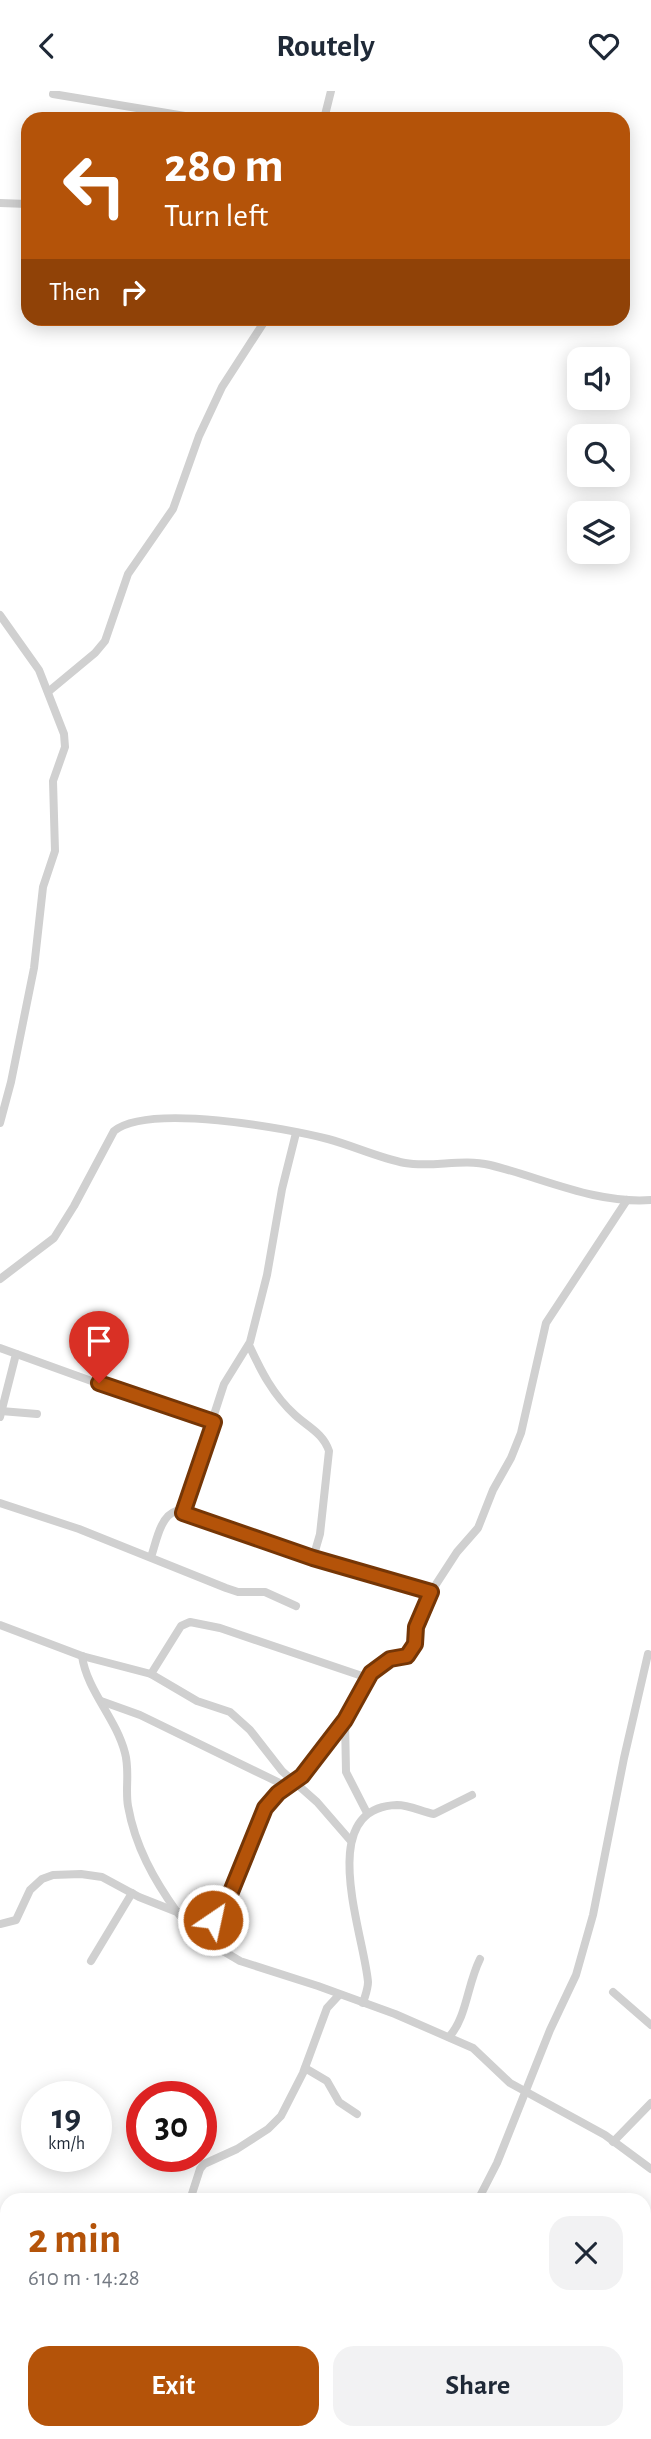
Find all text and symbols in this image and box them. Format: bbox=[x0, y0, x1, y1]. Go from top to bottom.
icon: back bbox=[28, 27, 66, 65]
icon: heart bbox=[585, 27, 623, 65]
text: Routely bbox=[276, 30, 375, 62]
icon: left bbox=[49, 140, 140, 231]
text: 280 m bbox=[164, 142, 284, 191]
text: Turn left bbox=[164, 200, 268, 232]
icon: right bbox=[114, 273, 152, 311]
text: Then bbox=[49, 279, 100, 305]
map controls bbox=[567, 347, 630, 564]
button: sound bbox=[567, 347, 630, 410]
button: search bbox=[567, 424, 630, 487]
button: layers bbox=[567, 501, 630, 564]
pin bbox=[69, 1311, 129, 1383]
icon: arrive bbox=[80, 1322, 118, 1360]
position arrow bbox=[176, 1883, 250, 1957]
speed limit sign: 30 bbox=[126, 2081, 217, 2172]
text: 19 bbox=[52, 2100, 81, 2135]
text: km/h bbox=[48, 2135, 85, 2153]
button: close bbox=[549, 2216, 623, 2290]
text: 2 min bbox=[28, 2218, 121, 2260]
text: 610 m · 14:28 bbox=[28, 2267, 140, 2290]
button: Exit bbox=[28, 2346, 319, 2426]
button: Share bbox=[333, 2346, 623, 2426]

